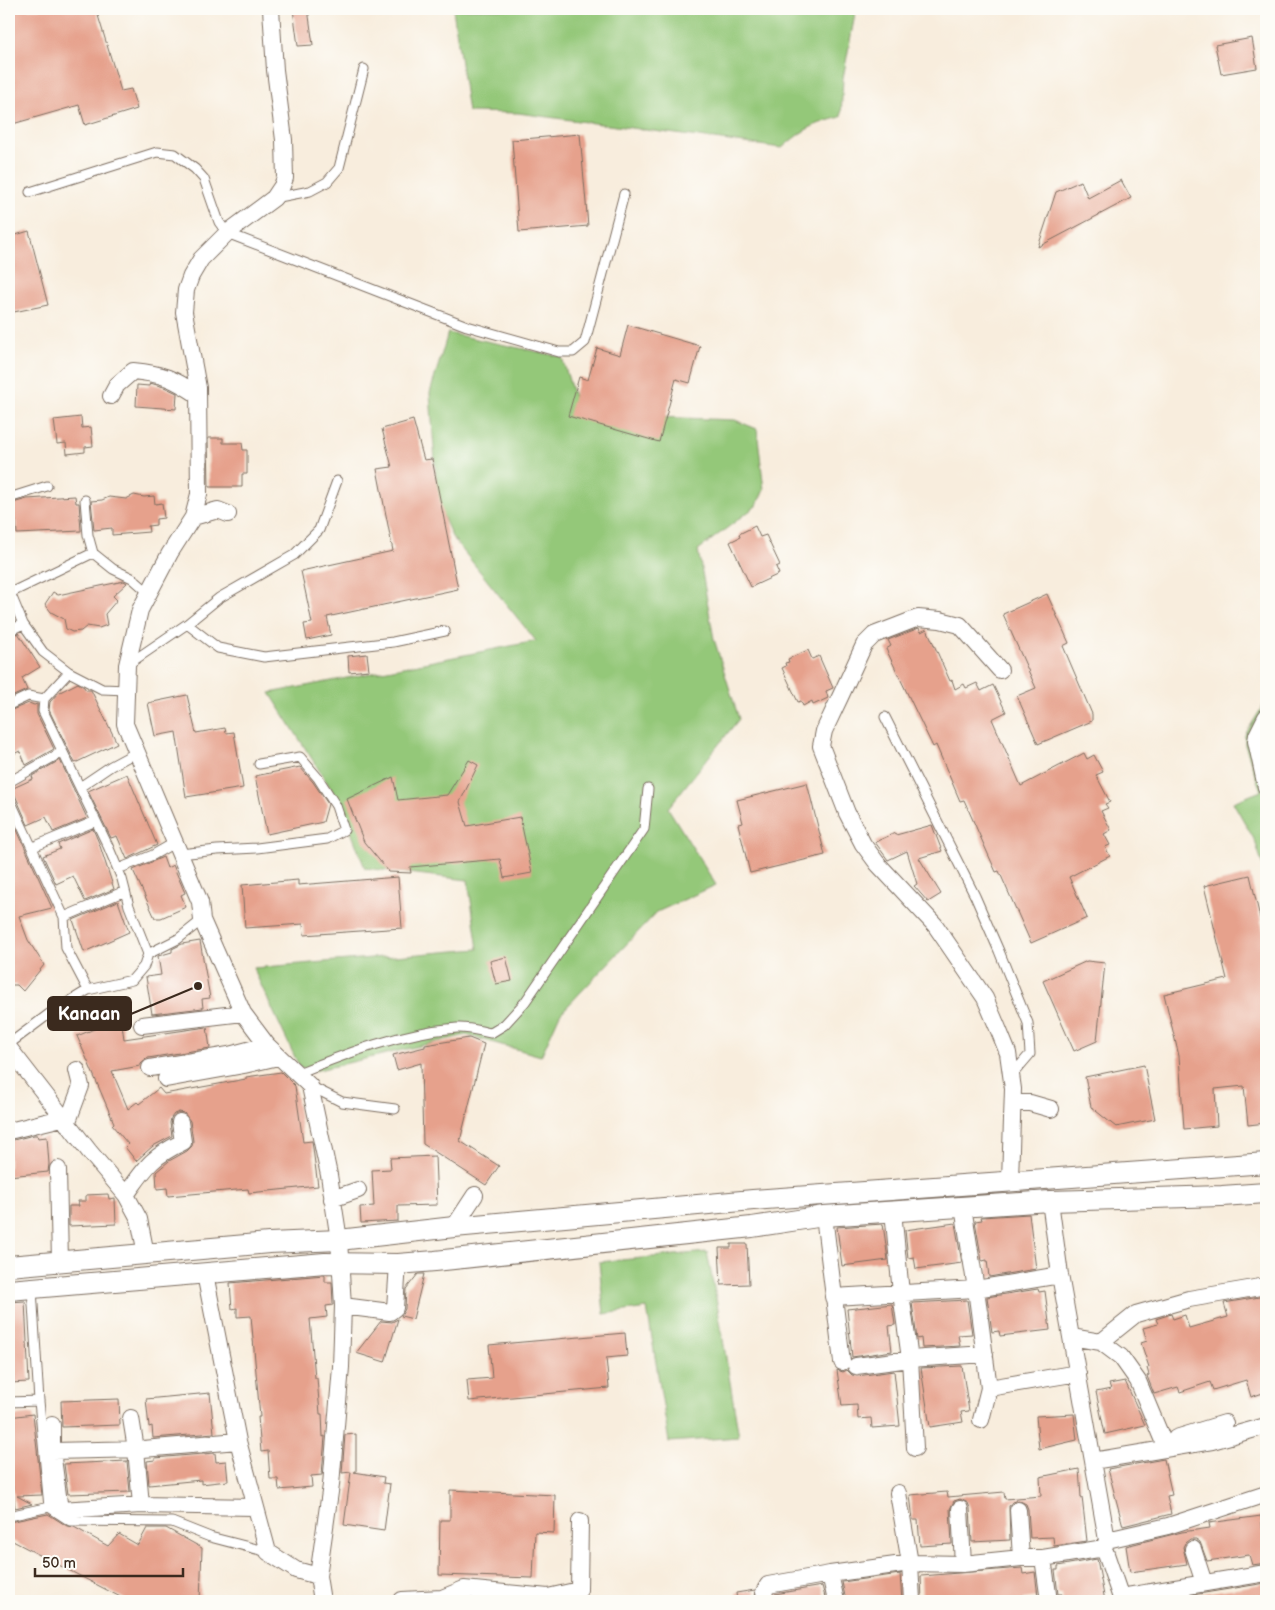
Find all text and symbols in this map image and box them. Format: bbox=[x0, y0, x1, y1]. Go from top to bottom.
callout: Kanaan bbox=[48, 997, 131, 1030]
text: Kanaan bbox=[58, 1004, 120, 1025]
scale bar bbox=[35, 1545, 182, 1577]
text: 50 m bbox=[42, 1554, 76, 1573]

